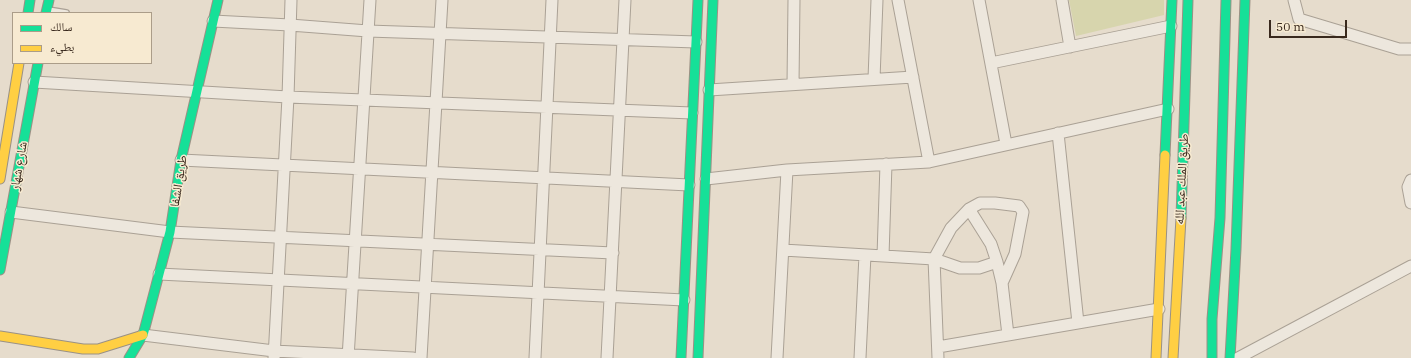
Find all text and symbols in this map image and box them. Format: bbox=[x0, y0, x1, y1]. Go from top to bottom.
legend bbox=[12, 12, 152, 64]
scale bar bbox=[1271, 12, 1349, 38]
text: سالك bbox=[50, 19, 72, 34]
text: 50 m bbox=[1276, 19, 1305, 34]
text: بطيء bbox=[50, 39, 74, 54]
street label: طريق الملك عبد الله bbox=[1172, 133, 1192, 225]
street label: شارع شهار bbox=[7, 140, 31, 192]
street label: طريق الشفا bbox=[167, 154, 191, 208]

